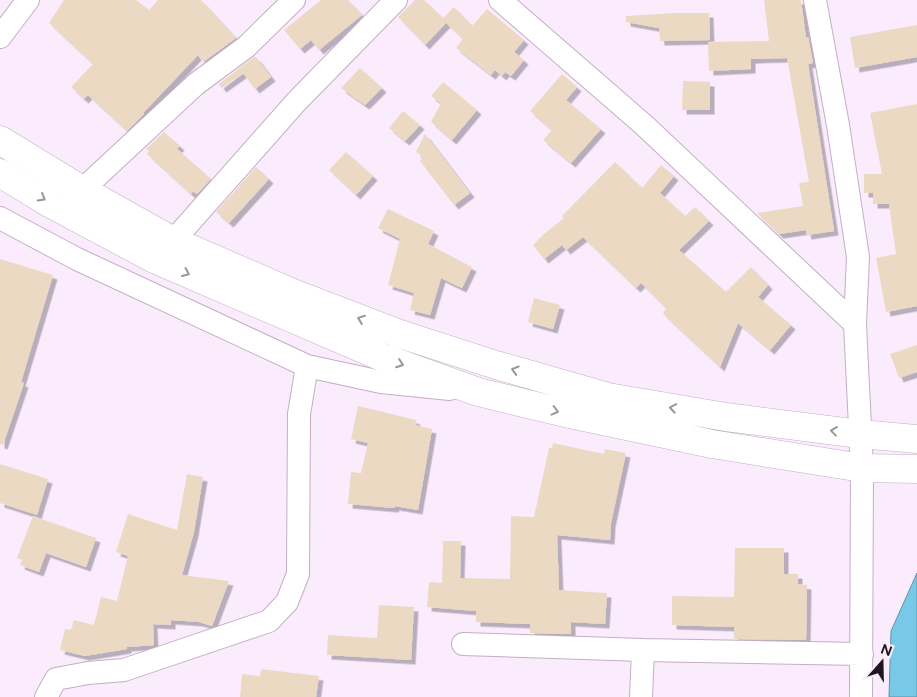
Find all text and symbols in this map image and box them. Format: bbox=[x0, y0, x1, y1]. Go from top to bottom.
one-way arrow bbox=[36, 191, 45, 201]
one-way arrow bbox=[181, 266, 190, 277]
one-way arrow bbox=[357, 315, 366, 325]
one-way arrow bbox=[395, 358, 403, 368]
one-way arrow bbox=[511, 366, 520, 376]
one-way arrow bbox=[668, 403, 677, 413]
one-way arrow bbox=[551, 405, 560, 416]
one-way arrow bbox=[829, 426, 837, 437]
north arrow bbox=[857, 637, 907, 687]
text: N bbox=[878, 640, 894, 660]

